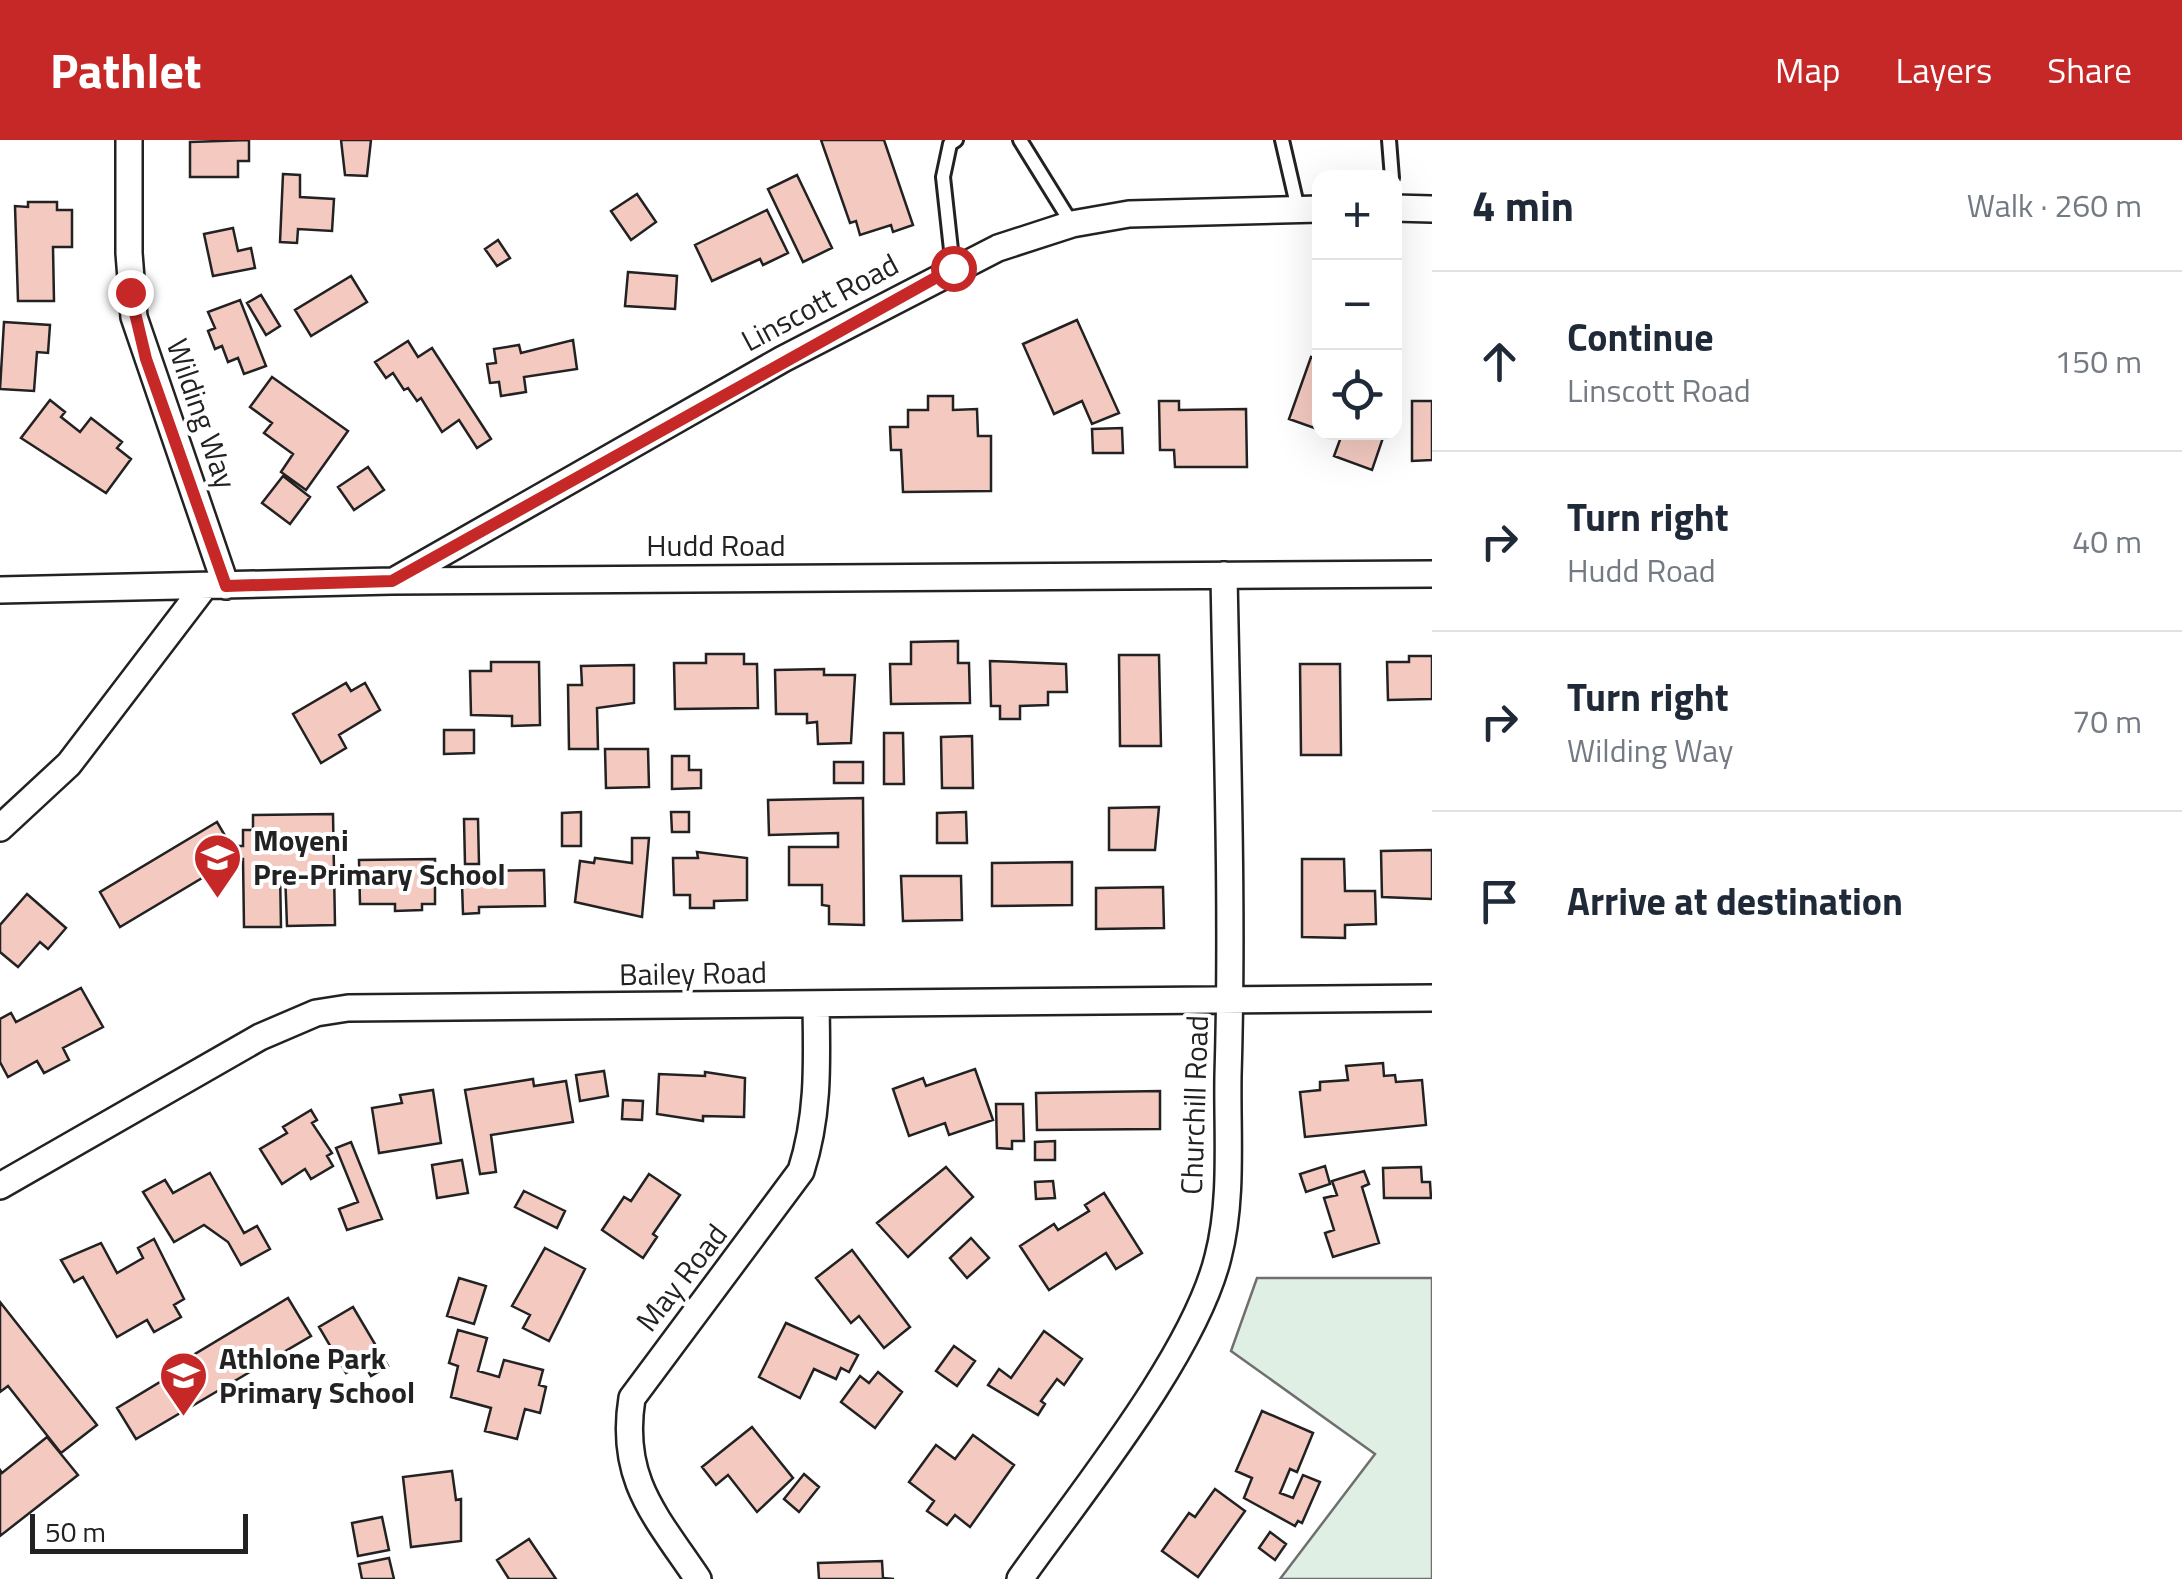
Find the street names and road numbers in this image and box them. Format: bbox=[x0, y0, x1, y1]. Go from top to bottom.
street label: Linscott Road bbox=[733, 241, 906, 363]
street label: Wilding Way bbox=[155, 332, 249, 495]
street label: Hudd Road bbox=[646, 522, 786, 568]
street label: Bailey Road bbox=[619, 949, 767, 997]
street label: Churchill Road bbox=[1168, 1014, 1220, 1196]
street label: May Road bbox=[624, 1214, 738, 1341]

